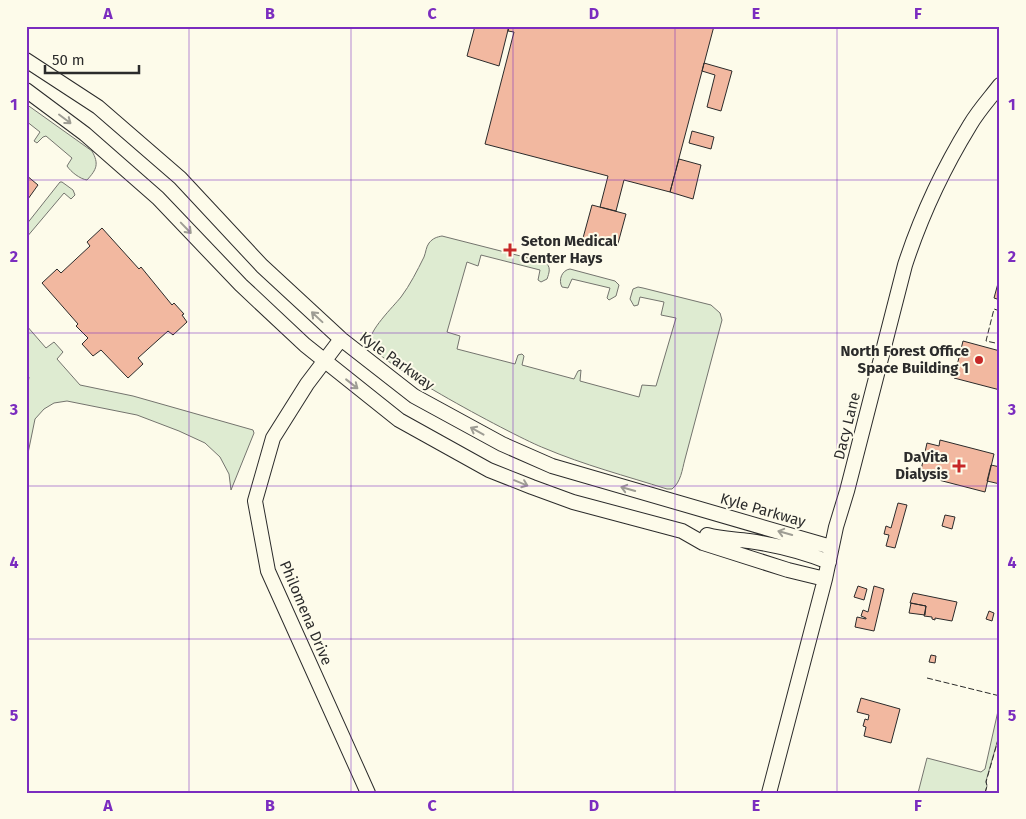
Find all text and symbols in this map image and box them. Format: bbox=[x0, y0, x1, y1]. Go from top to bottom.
text: A bbox=[102, 4, 113, 23]
text: B bbox=[265, 4, 275, 23]
text: C bbox=[427, 4, 437, 23]
text: D bbox=[589, 4, 599, 23]
text: E bbox=[752, 4, 760, 23]
text: F bbox=[914, 4, 922, 23]
scale bar bbox=[45, 42, 139, 74]
text: 50 m bbox=[52, 51, 85, 69]
text: 1 bbox=[10, 95, 18, 114]
text: 1 bbox=[1008, 95, 1016, 114]
one-way arrow bbox=[58, 114, 72, 124]
one-way arrow bbox=[180, 221, 192, 234]
place label: Seton Medical Center Hays bbox=[521, 232, 618, 267]
marker: Seton Medical Center Hays bbox=[503, 243, 517, 257]
text: 2 bbox=[10, 247, 18, 266]
text: 2 bbox=[1008, 247, 1016, 266]
one-way arrow bbox=[310, 311, 323, 323]
street label: Kyle Parkway bbox=[356, 328, 438, 394]
place label: North Forest Office Space Building 1 bbox=[840, 342, 969, 377]
marker: North Forest Office Space Building 1 bbox=[973, 354, 985, 366]
one-way arrow bbox=[345, 378, 358, 389]
street label: Dacy Lane bbox=[830, 391, 864, 461]
text: 3 bbox=[9, 400, 18, 419]
text: 3 bbox=[1007, 400, 1016, 419]
one-way arrow bbox=[471, 425, 485, 435]
place label: DaVita Dialysis bbox=[895, 448, 948, 483]
marker: DaVita Dialysis bbox=[952, 459, 966, 473]
one-way arrow bbox=[513, 479, 528, 488]
one-way arrow bbox=[621, 484, 637, 493]
street label: Kyle Parkway bbox=[718, 489, 808, 531]
one-way arrow bbox=[777, 528, 793, 538]
text: 4 bbox=[9, 553, 19, 572]
text: 4 bbox=[1007, 553, 1017, 572]
street label: Philomena Drive bbox=[276, 558, 336, 668]
text: 5 bbox=[10, 706, 19, 725]
text: 5 bbox=[1008, 706, 1017, 725]
text: A bbox=[102, 796, 113, 815]
text: B bbox=[265, 796, 275, 815]
text: C bbox=[427, 796, 437, 815]
text: D bbox=[589, 796, 599, 815]
text: E bbox=[752, 796, 760, 815]
text: F bbox=[914, 796, 922, 815]

